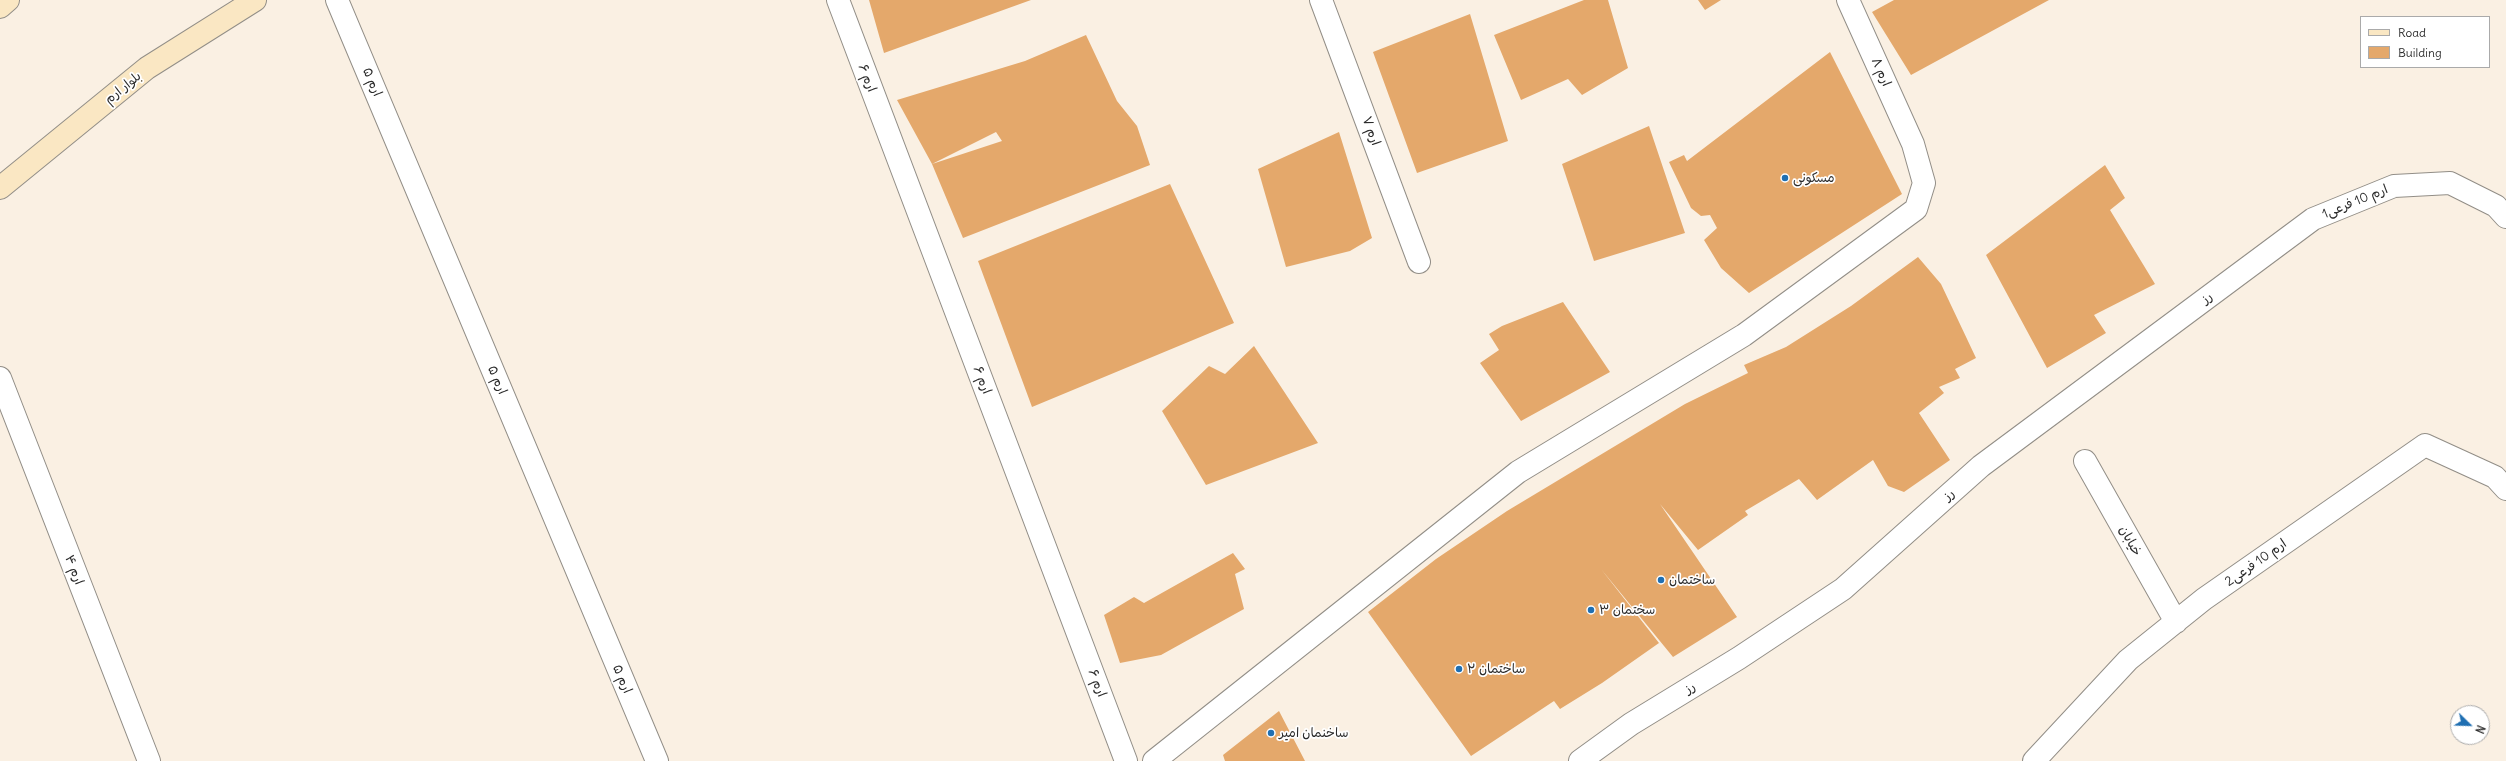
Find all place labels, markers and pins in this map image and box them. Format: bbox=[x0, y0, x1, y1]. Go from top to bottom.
place label: مسکونی bbox=[1793, 170, 1835, 186]
marker: مسکونی bbox=[1780, 173, 1790, 183]
place label: ساختمان bbox=[1669, 572, 1715, 588]
marker: ساختمان bbox=[1656, 575, 1666, 585]
place label: سختمان ۳ bbox=[1599, 602, 1655, 618]
marker: سختمان ۳ bbox=[1586, 605, 1596, 615]
place label: ساختمان ۲ bbox=[1467, 661, 1525, 677]
marker: ساختمان ۲ bbox=[1454, 664, 1464, 674]
place label: ساخنمان امیر bbox=[1279, 725, 1349, 741]
marker: ساخنمان امیر bbox=[1266, 728, 1276, 738]

